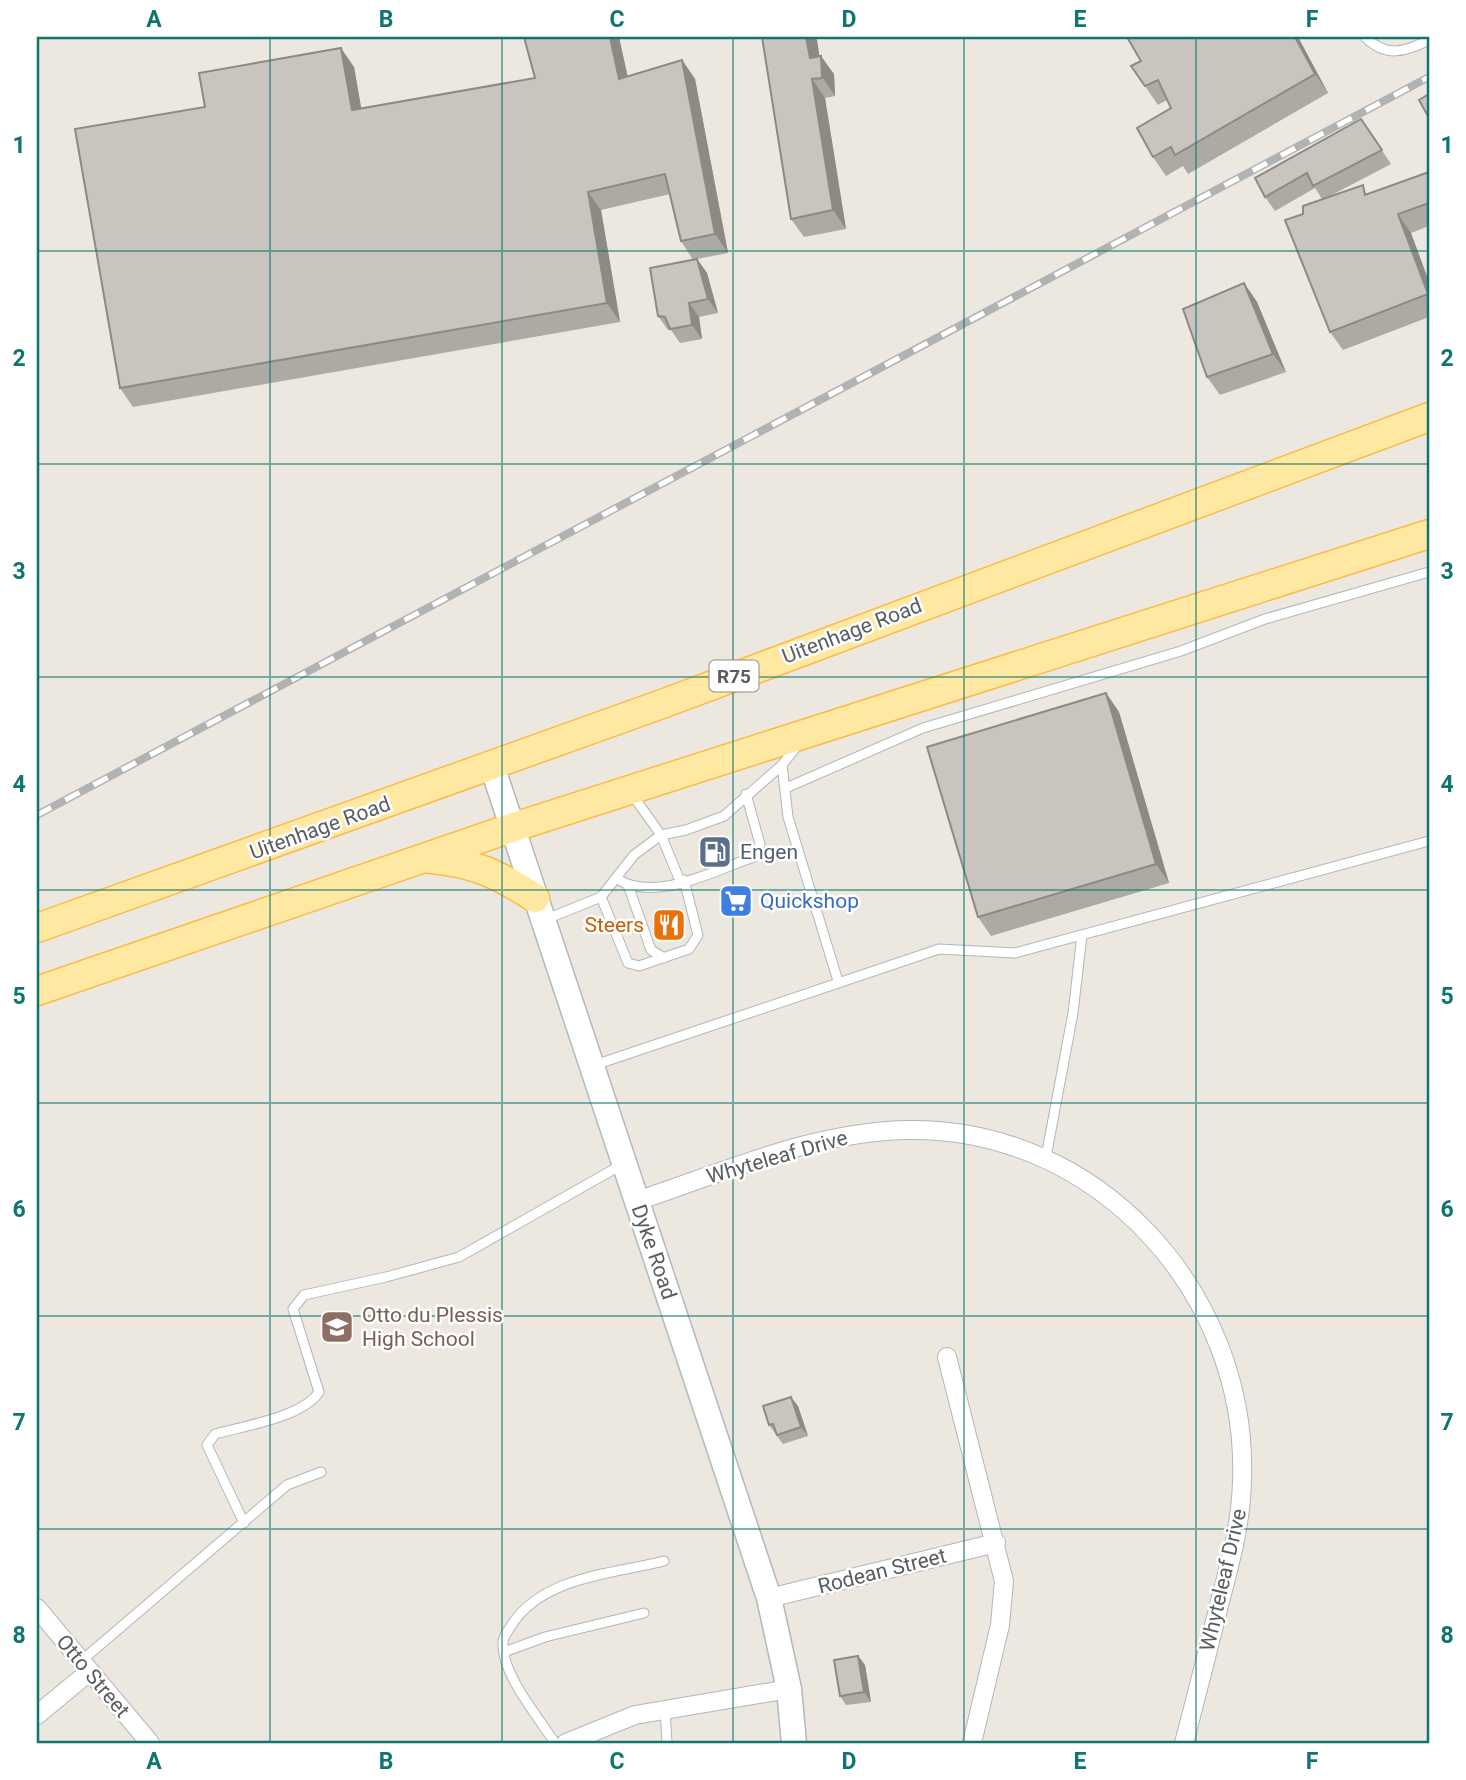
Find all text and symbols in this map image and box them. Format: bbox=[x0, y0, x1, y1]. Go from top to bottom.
text: A bbox=[146, 6, 162, 33]
text: B bbox=[379, 6, 393, 33]
text: C bbox=[609, 6, 625, 33]
text: D bbox=[842, 6, 856, 33]
text: E bbox=[1074, 6, 1087, 33]
text: F bbox=[1306, 6, 1319, 33]
text: 1 bbox=[12, 132, 26, 159]
text: 1 bbox=[1440, 132, 1454, 159]
text: 2 bbox=[12, 345, 26, 372]
text: 2 bbox=[1440, 345, 1454, 372]
text: 3 bbox=[12, 558, 26, 585]
text: 3 bbox=[1440, 558, 1454, 585]
street label: Uitenhage Road bbox=[779, 593, 925, 669]
road number: R75 bbox=[710, 660, 758, 692]
text: 4 bbox=[12, 771, 26, 798]
text: 4 bbox=[1440, 771, 1454, 798]
street label: Uitenhage Road bbox=[247, 791, 393, 865]
fuel station icon: Engen bbox=[696, 833, 734, 871]
place label: Engen bbox=[740, 840, 798, 864]
supermarket icon: Quickshop bbox=[717, 882, 755, 920]
place label: Quickshop bbox=[760, 889, 859, 913]
restaurant icon: Steers bbox=[650, 906, 688, 944]
place label: Steers bbox=[584, 913, 644, 937]
text: 5 bbox=[12, 983, 26, 1010]
text: 5 bbox=[1440, 983, 1454, 1010]
street label: Whyteleaf Drive bbox=[704, 1125, 850, 1189]
text: 6 bbox=[12, 1196, 26, 1223]
text: 6 bbox=[1440, 1196, 1454, 1223]
street label: Dyke Road bbox=[627, 1201, 681, 1303]
place label: Otto du Plessis High School bbox=[362, 1303, 503, 1351]
school or university icon: Otto du Plessis High School bbox=[318, 1308, 356, 1346]
text: 7 bbox=[12, 1409, 26, 1436]
text: 7 bbox=[1440, 1409, 1454, 1436]
street label: Whyteleaf Drive bbox=[1195, 1506, 1251, 1654]
street label: Rodean Street bbox=[815, 1543, 949, 1599]
text: 8 bbox=[12, 1622, 26, 1649]
text: 8 bbox=[1440, 1622, 1454, 1649]
street label: Otto Street bbox=[51, 1630, 135, 1722]
text: A bbox=[146, 1748, 162, 1775]
text: B bbox=[379, 1748, 393, 1775]
text: C bbox=[609, 1748, 625, 1775]
text: D bbox=[842, 1748, 856, 1775]
text: E bbox=[1074, 1748, 1087, 1775]
text: F bbox=[1306, 1748, 1319, 1775]

